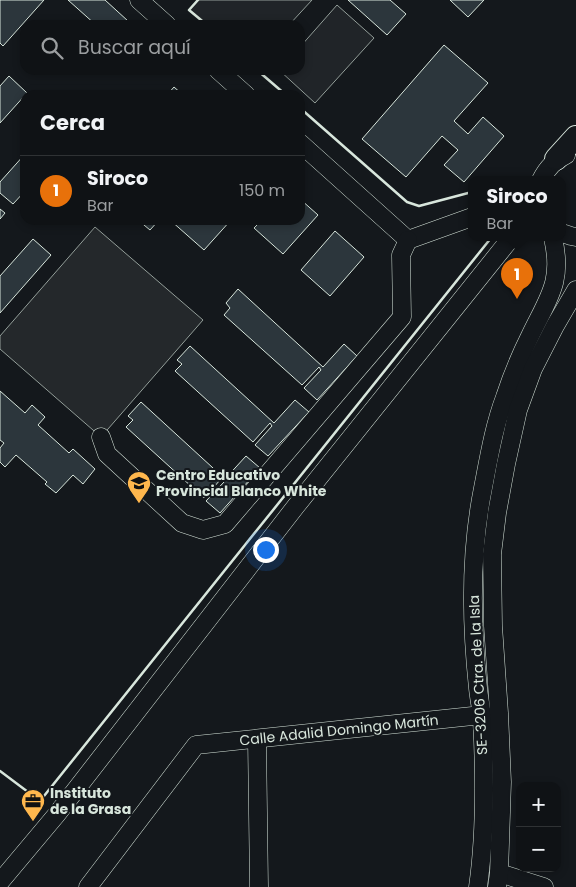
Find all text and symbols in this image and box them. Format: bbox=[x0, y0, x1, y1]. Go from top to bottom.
search box bbox=[20, 20, 305, 75]
icon: search bbox=[38, 34, 66, 62]
text: Buscar aquí bbox=[78, 34, 191, 61]
text: Cerca bbox=[40, 108, 105, 137]
text: Siroco bbox=[87, 165, 148, 192]
popup bbox=[468, 176, 566, 241]
text: 1 bbox=[53, 179, 59, 202]
text: 150 m bbox=[239, 179, 285, 202]
text: Siroco bbox=[486, 183, 548, 210]
text: Bar bbox=[87, 194, 114, 217]
text: Bar bbox=[486, 212, 513, 235]
pin: 1 bbox=[501, 258, 533, 299]
place label: Centro Educativo Provincial Blanco White bbox=[156, 465, 327, 501]
school or university icon: Centro Educativo Provincial Blanco White bbox=[126, 470, 152, 504]
your location bbox=[253, 537, 279, 563]
street label: SE-3206 Ctra. de la Isla bbox=[464, 594, 492, 756]
street label: Calle Adalid Domingo Martín bbox=[238, 710, 440, 750]
map controls bbox=[516, 782, 561, 872]
button: + bbox=[516, 782, 561, 827]
place label: Instituto de la Grasa bbox=[50, 783, 131, 819]
office icon: Instituto de la Grasa bbox=[20, 788, 46, 822]
button: − bbox=[516, 827, 561, 872]

